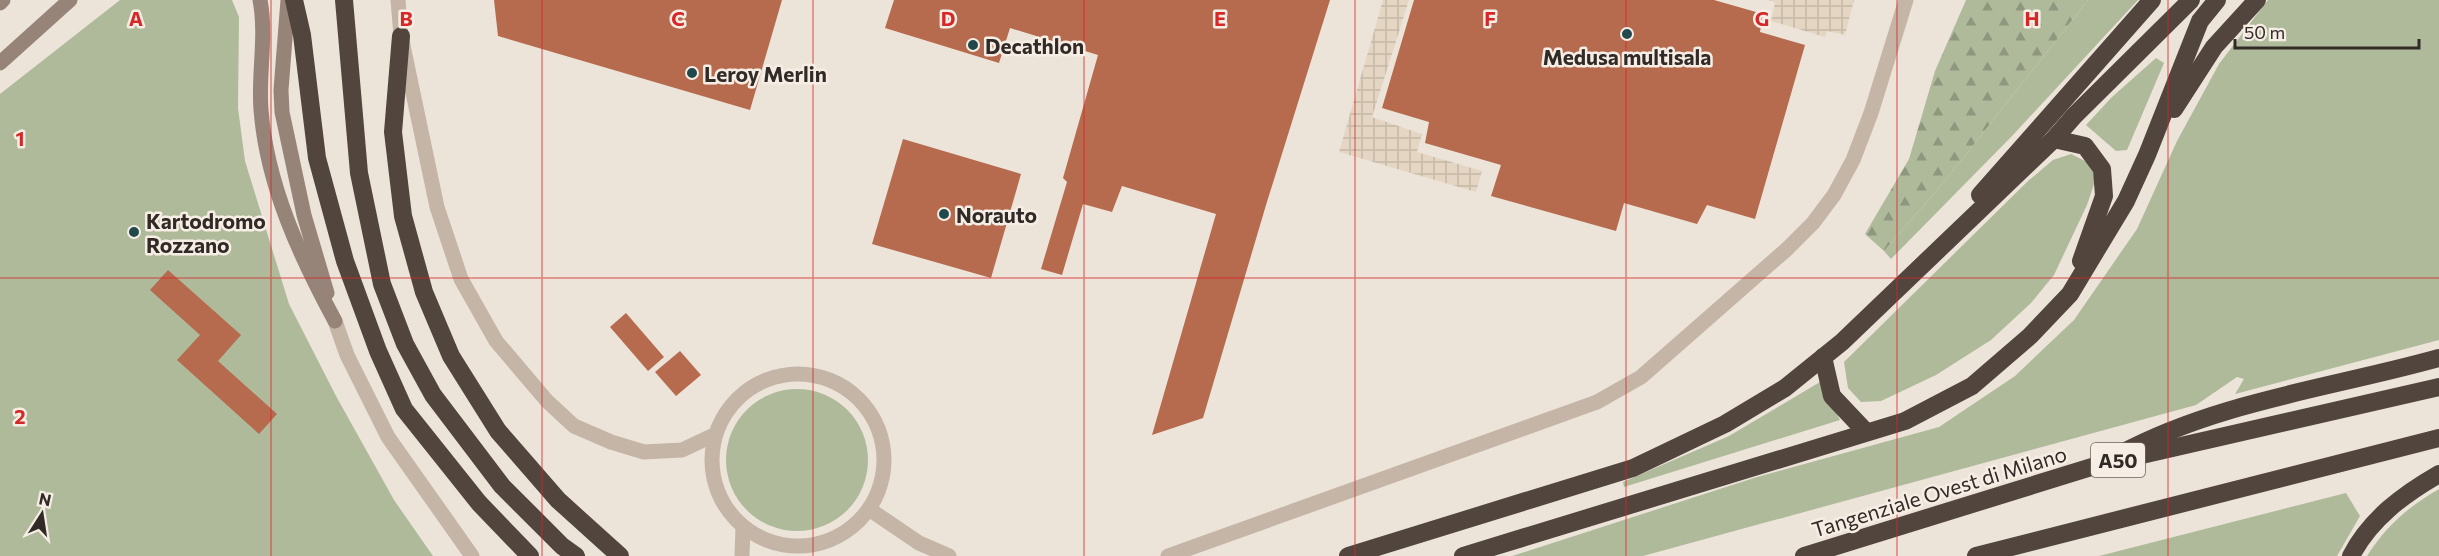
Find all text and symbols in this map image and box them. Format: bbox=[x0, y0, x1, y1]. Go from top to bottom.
text: A bbox=[129, 6, 143, 30]
text: B bbox=[399, 6, 413, 30]
text: C bbox=[671, 6, 685, 30]
text: D bbox=[941, 6, 955, 30]
text: E bbox=[1214, 6, 1226, 30]
text: F bbox=[1484, 6, 1496, 30]
text: G bbox=[1755, 6, 1769, 30]
text: H bbox=[2025, 6, 2040, 30]
scale bar bbox=[2235, 12, 2420, 50]
text: 50 m bbox=[2244, 21, 2285, 43]
marker: Medusa multisala bbox=[1620, 27, 1634, 41]
place label: Decathlon bbox=[985, 33, 1084, 58]
marker: Decathlon bbox=[966, 38, 980, 52]
place label: Medusa multisala bbox=[1543, 44, 1711, 69]
place label: Leroy Merlin bbox=[704, 61, 827, 86]
marker: Leroy Merlin bbox=[685, 66, 699, 80]
text: 1 bbox=[15, 126, 25, 150]
place label: Norauto bbox=[956, 202, 1037, 227]
marker: Norauto bbox=[937, 207, 951, 221]
place label: Kartodromo Rozzano bbox=[146, 208, 266, 257]
marker: Kartodromo Rozzano bbox=[127, 225, 141, 239]
text: 2 bbox=[14, 404, 26, 428]
street label: Tangenziale Ovest di Milano bbox=[1809, 440, 2069, 542]
road number: A50 bbox=[2091, 443, 2145, 477]
north arrow bbox=[12, 484, 72, 544]
text: N bbox=[37, 488, 53, 509]

